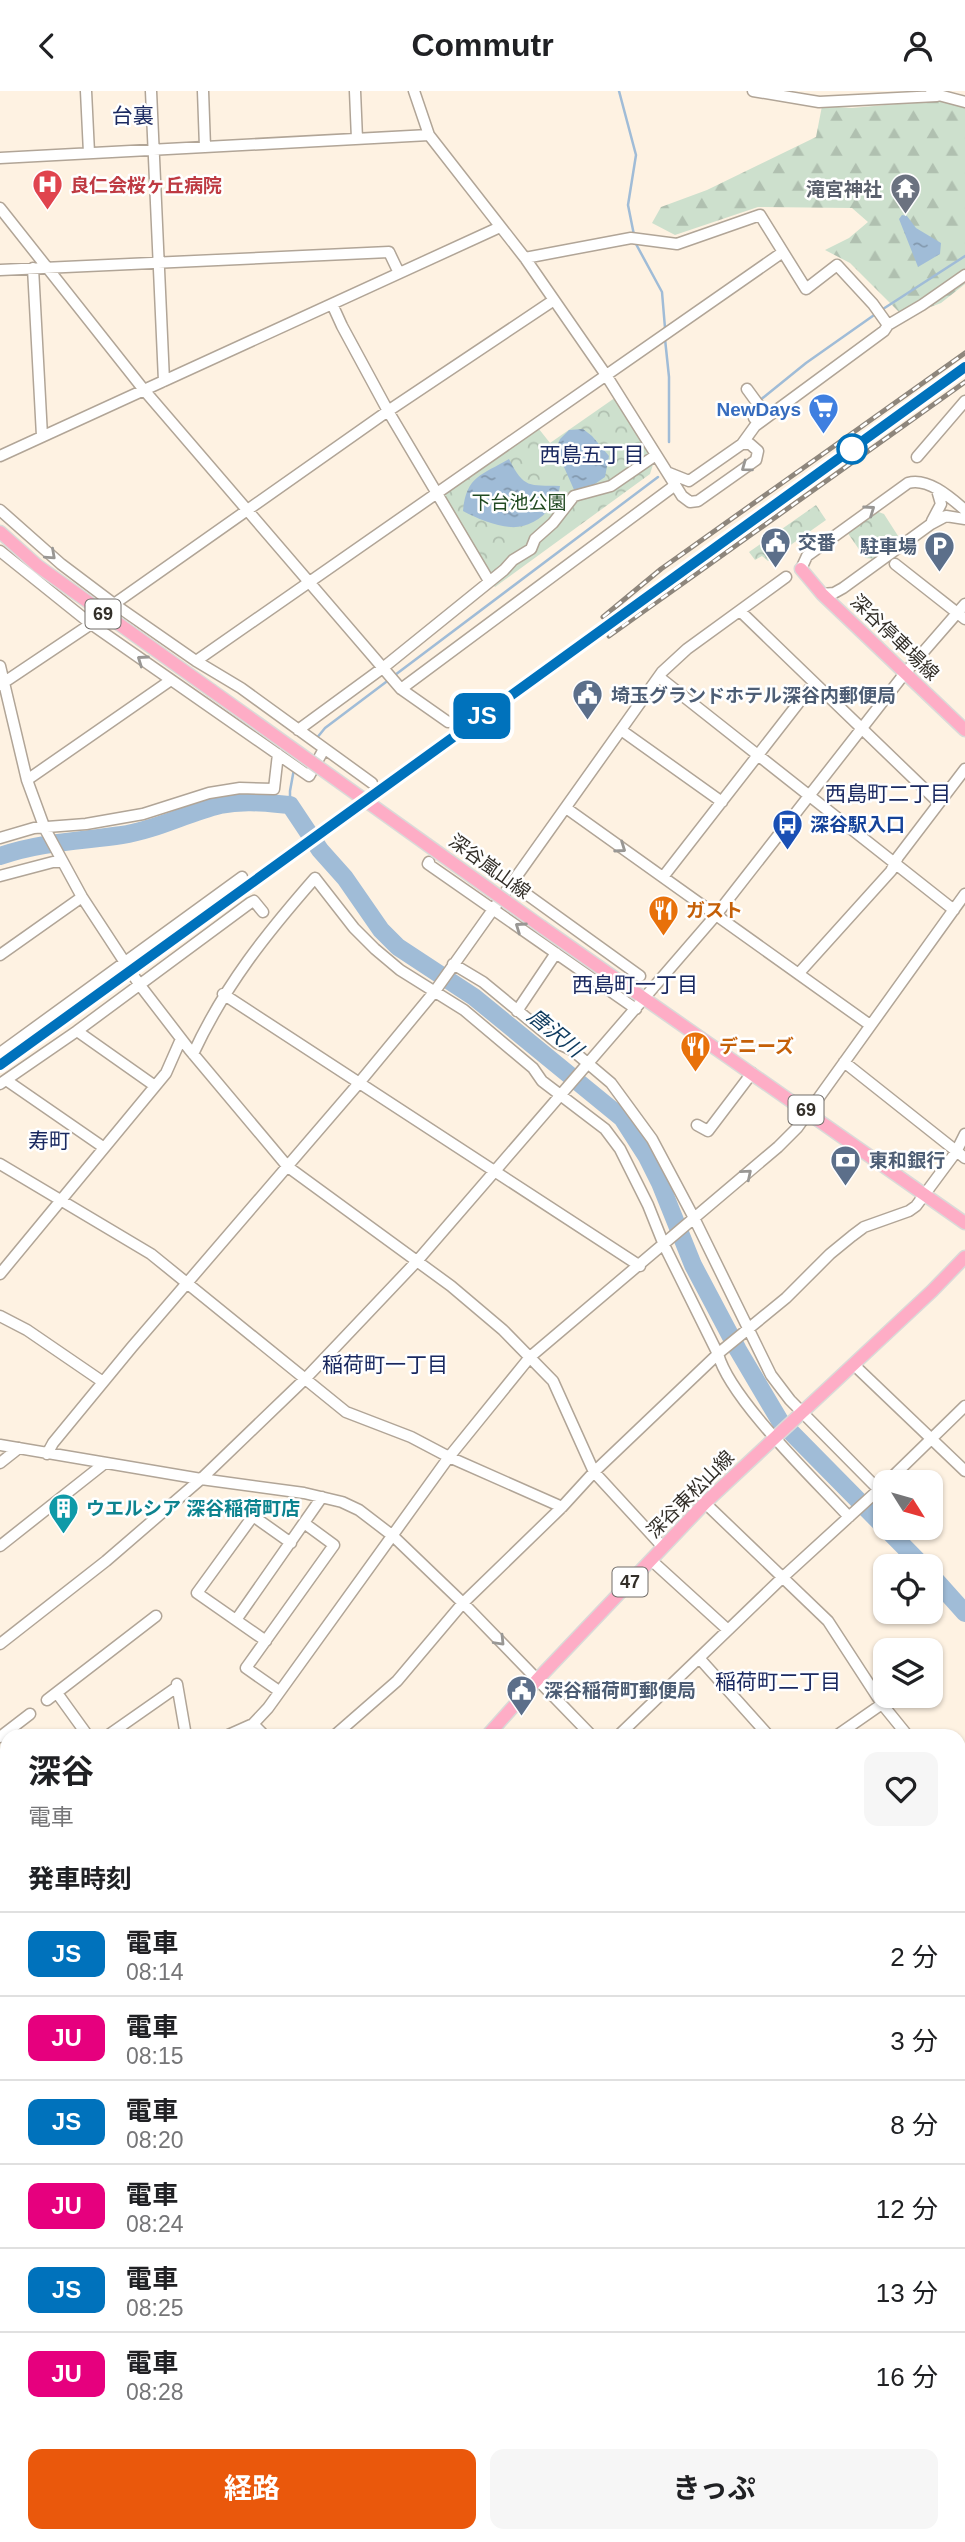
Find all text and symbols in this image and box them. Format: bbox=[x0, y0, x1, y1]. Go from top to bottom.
icon: back bbox=[28, 27, 66, 65]
text: Commutr bbox=[411, 27, 554, 63]
icon: person bbox=[899, 27, 937, 65]
district label: 台裏 bbox=[112, 104, 154, 127]
hospital icon: 良仁会桜ヶ丘病院 bbox=[30, 168, 64, 212]
temple icon: 滝宮神社 bbox=[888, 172, 922, 216]
place label: 良仁会桜ヶ丘病院 bbox=[70, 175, 222, 196]
place label: 滝宮神社 bbox=[806, 179, 882, 200]
supermarket icon: NewDays bbox=[807, 392, 841, 436]
place label: NewDays bbox=[717, 399, 801, 420]
unlabelled marker bbox=[837, 434, 867, 464]
district label: 西島五丁目 bbox=[540, 443, 645, 466]
one-way arrow bbox=[741, 459, 754, 472]
park label: 下台池公園 bbox=[471, 492, 567, 513]
one-way arrow bbox=[862, 506, 875, 518]
public building icon: 交番 bbox=[758, 525, 792, 569]
parking icon: 駐車場 bbox=[923, 529, 957, 573]
place label: 交番 bbox=[798, 532, 836, 553]
place label: 駐車場 bbox=[860, 536, 917, 557]
one-way arrow bbox=[43, 547, 56, 559]
street label: 深谷停車場線 bbox=[846, 590, 943, 685]
road number: 69 bbox=[86, 599, 120, 629]
one-way arrow bbox=[137, 656, 150, 668]
public building icon: 埼玉グランドホテル深谷内郵便局 bbox=[571, 678, 605, 722]
place label: 埼玉グランドホテル深谷内郵便局 bbox=[611, 685, 896, 706]
line badge: JS bbox=[450, 693, 514, 739]
text: JS bbox=[467, 702, 497, 729]
district label: 西島町二丁目 bbox=[825, 782, 951, 805]
bus stop icon: 深谷駅入口 bbox=[770, 807, 804, 851]
place label: 深谷駅入口 bbox=[810, 814, 905, 835]
street label: 深谷嵐山線 bbox=[445, 830, 534, 903]
one-way arrow bbox=[613, 839, 626, 852]
restaurant icon: ガスト bbox=[646, 893, 680, 937]
place label: ガスト bbox=[686, 900, 743, 921]
one-way arrow bbox=[515, 923, 528, 935]
district label: 西島町一丁目 bbox=[572, 973, 698, 996]
water label: 唐沢川 bbox=[524, 1004, 589, 1063]
restaurant icon: デニーズ bbox=[679, 1029, 713, 1073]
place label: デニーズ bbox=[719, 1036, 794, 1057]
road number: 69 bbox=[788, 1095, 824, 1125]
district label: 寿町 bbox=[28, 1129, 70, 1152]
bank icon: 東和銀行 bbox=[829, 1143, 863, 1187]
place label: 東和銀行 bbox=[869, 1150, 945, 1171]
one-way arrow bbox=[738, 1170, 751, 1182]
district label: 稲荷町一丁目 bbox=[322, 1353, 448, 1376]
street label: 深谷東松山線 bbox=[643, 1447, 738, 1542]
north arrow bbox=[873, 1470, 943, 1540]
map controls bbox=[873, 1470, 943, 1708]
building icon: ウエルシア 深谷稲荷町店 bbox=[46, 1491, 80, 1535]
place label: ウエルシア 深谷稲荷町店 bbox=[86, 1498, 300, 1519]
button: locate bbox=[873, 1554, 943, 1624]
road number: 47 bbox=[612, 1567, 648, 1597]
one-way arrow bbox=[492, 1633, 505, 1646]
button: layers bbox=[873, 1638, 943, 1708]
district label: 稲荷町二丁目 bbox=[715, 1670, 841, 1693]
public building icon: 深谷稲荷町郵便局 bbox=[504, 1673, 538, 1717]
place label: 深谷稲荷町郵便局 bbox=[544, 1680, 696, 1701]
button: heart bbox=[864, 1752, 938, 1826]
text: 深谷 bbox=[28, 1753, 94, 1790]
text: 電車 bbox=[28, 1804, 74, 1830]
text: 発車時刻 bbox=[28, 1864, 132, 1894]
text: 電車 bbox=[126, 1928, 178, 1958]
text: JS bbox=[52, 1940, 81, 1967]
text: 2 分 bbox=[890, 1942, 938, 1972]
text: 08:14 bbox=[126, 1959, 184, 1985]
text: 電車 bbox=[126, 2012, 178, 2042]
text: JU bbox=[51, 2024, 82, 2051]
text: 3 分 bbox=[890, 2026, 938, 2056]
text: 08:15 bbox=[126, 2043, 184, 2069]
text: 電車 bbox=[126, 2096, 178, 2126]
text: JS bbox=[52, 2108, 81, 2135]
text: 8 分 bbox=[890, 2110, 938, 2140]
text: 08:20 bbox=[126, 2127, 184, 2153]
text: 電車 bbox=[126, 2180, 178, 2210]
text: JU bbox=[51, 2192, 82, 2219]
text: 12 分 bbox=[876, 2194, 938, 2224]
text: 08:24 bbox=[126, 2211, 184, 2237]
text: 電車 bbox=[126, 2264, 178, 2294]
text: JS bbox=[52, 2276, 81, 2303]
text: 13 分 bbox=[876, 2278, 938, 2308]
text: 08:25 bbox=[126, 2295, 184, 2321]
text: 電車 bbox=[126, 2348, 178, 2378]
text: JU bbox=[51, 2360, 82, 2387]
text: 16 分 bbox=[876, 2362, 938, 2392]
text: 08:28 bbox=[126, 2379, 184, 2405]
button: 経路 bbox=[28, 2449, 476, 2529]
button: きっぷ bbox=[490, 2449, 938, 2529]

